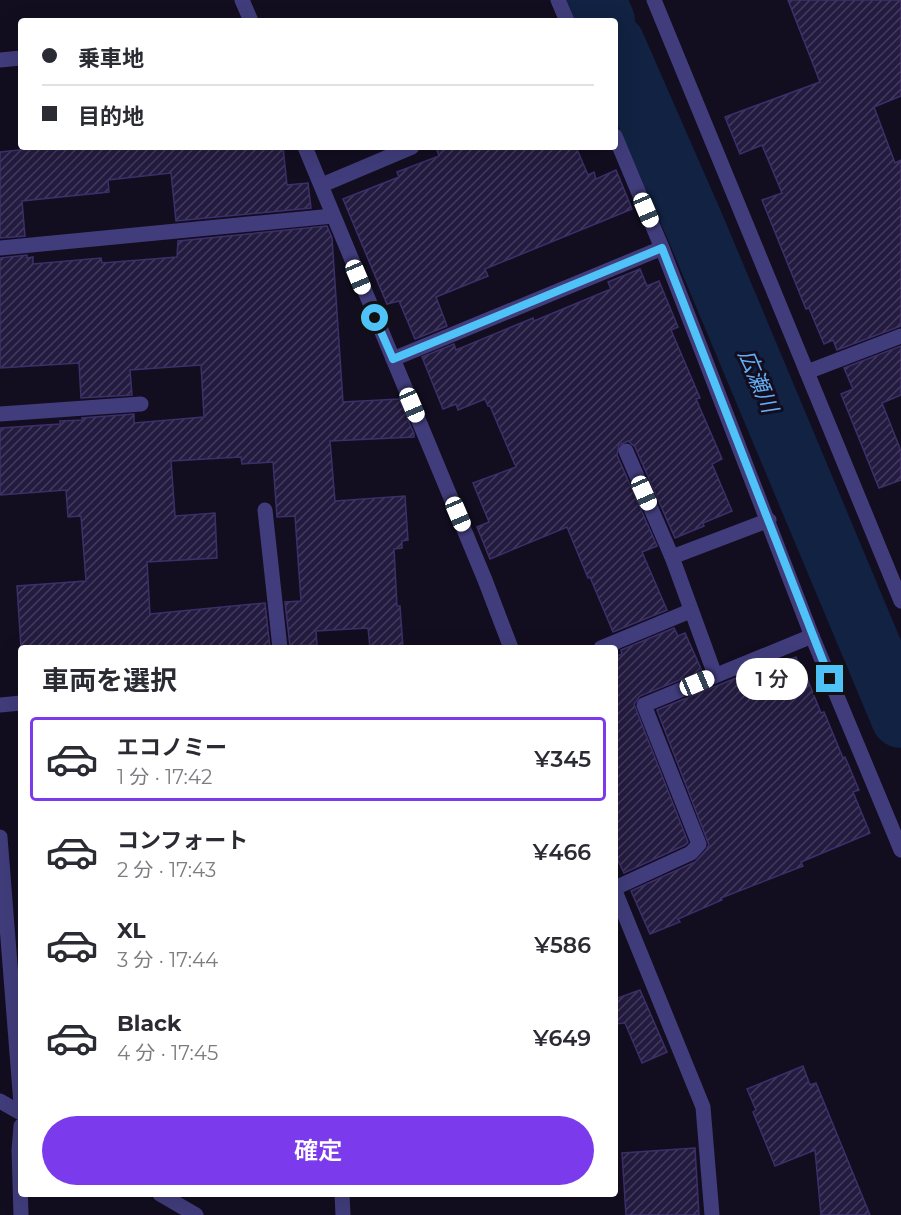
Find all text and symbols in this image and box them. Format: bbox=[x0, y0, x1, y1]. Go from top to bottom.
text: 乗車地 bbox=[78, 45, 144, 72]
text: 目的地 bbox=[78, 103, 144, 130]
car bbox=[631, 190, 661, 230]
car bbox=[343, 257, 373, 297]
route start bbox=[361, 304, 388, 331]
water label: 広瀬川 bbox=[733, 345, 784, 418]
car bbox=[397, 385, 427, 425]
car bbox=[628, 473, 660, 513]
car bbox=[443, 494, 473, 534]
callout: 1 分 bbox=[737, 658, 809, 700]
text: 車両を選択 bbox=[42, 664, 177, 697]
route end bbox=[816, 665, 843, 692]
text: 1 分 bbox=[755, 667, 789, 691]
car bbox=[677, 668, 717, 698]
icon: car bbox=[45, 732, 99, 786]
text: エコノミー bbox=[117, 734, 227, 761]
text: ¥345 bbox=[534, 746, 591, 773]
text: 1 分 · 17:42 bbox=[117, 765, 212, 789]
icon: car bbox=[45, 825, 99, 879]
text: コンフォート bbox=[117, 827, 248, 854]
text: ¥466 bbox=[533, 839, 591, 866]
text: 2 分 · 17:43 bbox=[117, 858, 216, 882]
text: XL bbox=[117, 917, 146, 944]
icon: car bbox=[45, 918, 99, 972]
text: ¥586 bbox=[534, 932, 591, 959]
text: 3 分 · 17:44 bbox=[117, 948, 218, 972]
text: Black bbox=[117, 1010, 181, 1037]
icon: car bbox=[45, 1011, 99, 1065]
text: ¥649 bbox=[533, 1025, 591, 1052]
text: 4 分 · 17:45 bbox=[117, 1041, 218, 1065]
button: 確定 bbox=[42, 1116, 594, 1185]

